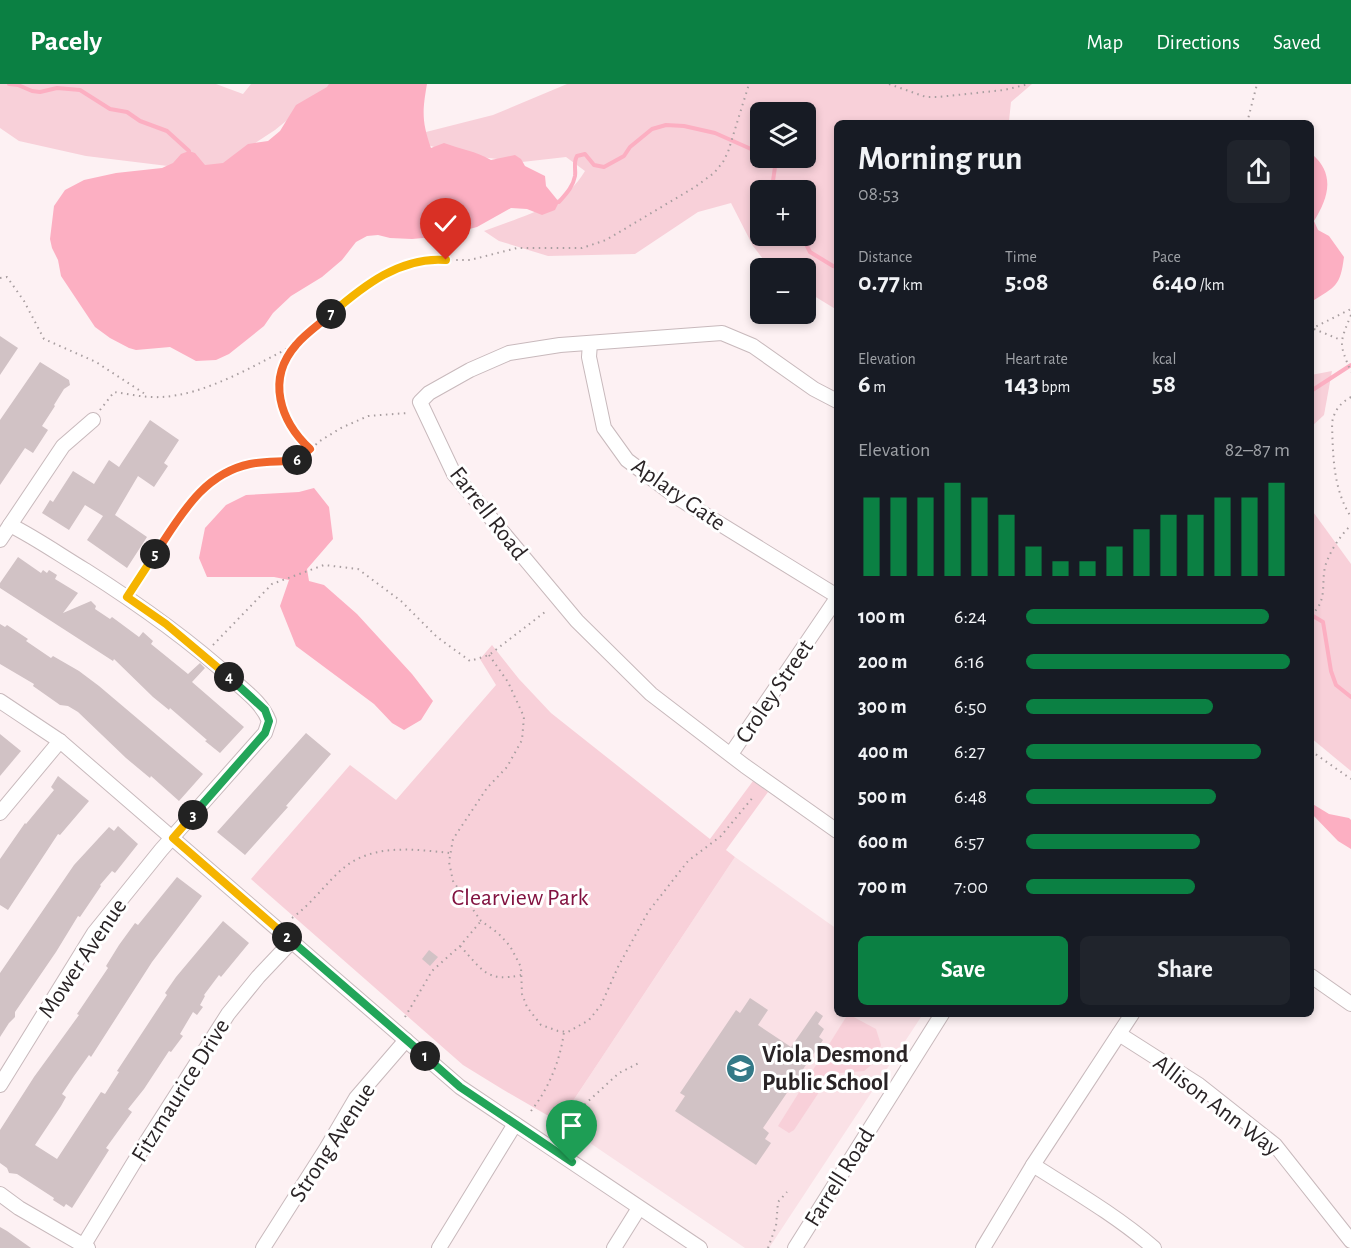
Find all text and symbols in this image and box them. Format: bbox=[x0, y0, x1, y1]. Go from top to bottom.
text: Pacely bbox=[30, 28, 102, 56]
text: Map bbox=[1087, 32, 1123, 53]
text: Directions bbox=[1156, 32, 1240, 53]
text: Saved bbox=[1273, 32, 1321, 53]
map controls bbox=[750, 102, 816, 324]
button: layers bbox=[750, 102, 816, 168]
button: share bbox=[1227, 140, 1290, 203]
text: Morning run bbox=[858, 143, 1022, 176]
button: + bbox=[750, 180, 816, 246]
text: 08:53 bbox=[858, 184, 899, 204]
pin bbox=[420, 198, 471, 260]
icon: check bbox=[429, 207, 462, 240]
text: Distance bbox=[858, 249, 912, 265]
text: Time bbox=[1005, 249, 1037, 265]
text: Pace bbox=[1152, 249, 1181, 265]
button: − bbox=[750, 258, 816, 324]
text: 0.77 bbox=[858, 269, 900, 295]
text: 5:08 bbox=[1005, 269, 1049, 295]
text: 6:40 bbox=[1152, 269, 1197, 295]
text: km bbox=[900, 277, 923, 293]
text: /km bbox=[1197, 277, 1224, 293]
pin: 7 bbox=[316, 299, 346, 329]
text: 7 bbox=[328, 306, 334, 322]
text: Elevation bbox=[858, 351, 916, 367]
text: Heart rate bbox=[1005, 351, 1068, 367]
text: kcal bbox=[1152, 351, 1176, 367]
text: 6 bbox=[858, 371, 871, 397]
text: 143 bbox=[1005, 371, 1039, 397]
text: 58 bbox=[1152, 371, 1176, 397]
text: m bbox=[871, 379, 886, 395]
text: bpm bbox=[1039, 379, 1070, 395]
text: Elevation bbox=[858, 440, 930, 460]
text: 82–87 m bbox=[1225, 440, 1290, 460]
pin: 6 bbox=[282, 445, 312, 475]
text: 6 bbox=[293, 452, 301, 468]
street label: Aplary Gate bbox=[627, 454, 730, 536]
street label: Farrell Road bbox=[445, 463, 532, 565]
pin: 5 bbox=[140, 539, 170, 569]
text: 5 bbox=[152, 546, 158, 562]
text: 100 m bbox=[858, 607, 905, 627]
text: 6:24 bbox=[954, 607, 987, 627]
street label: Croley Street bbox=[732, 635, 818, 748]
text: 200 m bbox=[858, 652, 907, 672]
text: 6:16 bbox=[954, 652, 984, 672]
pin: 4 bbox=[214, 662, 244, 692]
text: 4 bbox=[225, 669, 233, 685]
text: 300 m bbox=[858, 697, 907, 717]
text: 6:50 bbox=[954, 697, 987, 717]
text: 400 m bbox=[858, 742, 908, 762]
text: 6:27 bbox=[954, 742, 985, 762]
text: 500 m bbox=[858, 787, 907, 807]
text: 6:48 bbox=[954, 787, 987, 807]
pin: 3 bbox=[178, 800, 208, 830]
text: 3 bbox=[190, 807, 196, 823]
text: 600 m bbox=[858, 832, 908, 852]
text: 6:57 bbox=[954, 832, 985, 852]
text: 700 m bbox=[858, 877, 907, 897]
text: 7:00 bbox=[954, 877, 988, 897]
park label: Clearview Park bbox=[452, 886, 589, 910]
street label: Mower Avenue bbox=[34, 894, 131, 1023]
pin: 2 bbox=[272, 922, 302, 952]
text: 2 bbox=[283, 929, 291, 945]
button: Save bbox=[858, 936, 1068, 1005]
button: Share bbox=[1080, 936, 1290, 1005]
street label: Fitzmaurice Drive bbox=[127, 1015, 234, 1166]
pin: 1 bbox=[410, 1041, 440, 1071]
place label: Viola Desmond Public School bbox=[762, 1043, 909, 1095]
text: 1 bbox=[422, 1048, 428, 1064]
street label: Allison Ann Way bbox=[1149, 1051, 1284, 1161]
school or university icon: Viola Desmond Public School bbox=[725, 1052, 757, 1084]
street label: Strong Avenue bbox=[286, 1079, 380, 1206]
pin bbox=[546, 1100, 597, 1162]
icon: arrive bbox=[555, 1109, 588, 1142]
street label: Farrell Road bbox=[800, 1124, 879, 1231]

